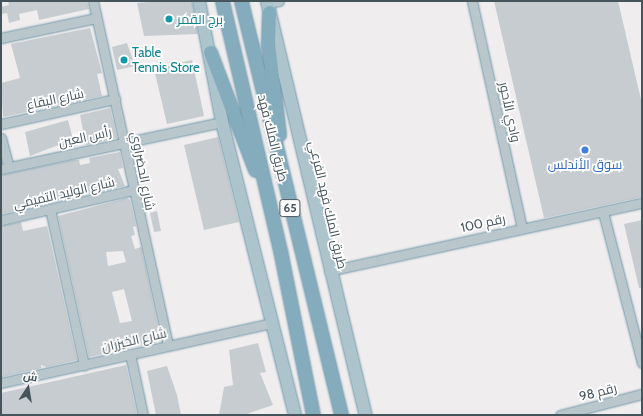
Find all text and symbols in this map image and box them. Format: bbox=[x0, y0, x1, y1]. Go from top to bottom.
place label: برج القمر bbox=[177, 11, 223, 27]
marker: برج القمر bbox=[164, 14, 174, 24]
place label: Table Tennis Store bbox=[132, 45, 200, 76]
marker: Table Tennis Store bbox=[119, 55, 129, 65]
street label: وادي الأحور bbox=[496, 80, 524, 144]
street label: شارع البقاع bbox=[25, 85, 85, 113]
street label: طريق الملك فهد bbox=[255, 93, 291, 183]
street label: رأس العين bbox=[57, 124, 113, 150]
street label: شارع الحضراوي bbox=[128, 130, 158, 212]
street label: طريق الملك فهد الفرعي bbox=[306, 140, 350, 270]
marker: سوق الأندلس bbox=[580, 145, 590, 155]
place label: سوق الأندلس bbox=[548, 156, 622, 172]
street label: شارع الوليد التميمي bbox=[12, 174, 116, 212]
road number: 65 bbox=[279, 198, 301, 218]
street label: رقم 100 bbox=[459, 211, 507, 235]
street label: شارع الخيزران bbox=[100, 325, 168, 355]
north arrow bbox=[8, 368, 48, 408]
text: ش bbox=[22, 368, 39, 385]
street label: رقم 98 bbox=[578, 380, 618, 404]

